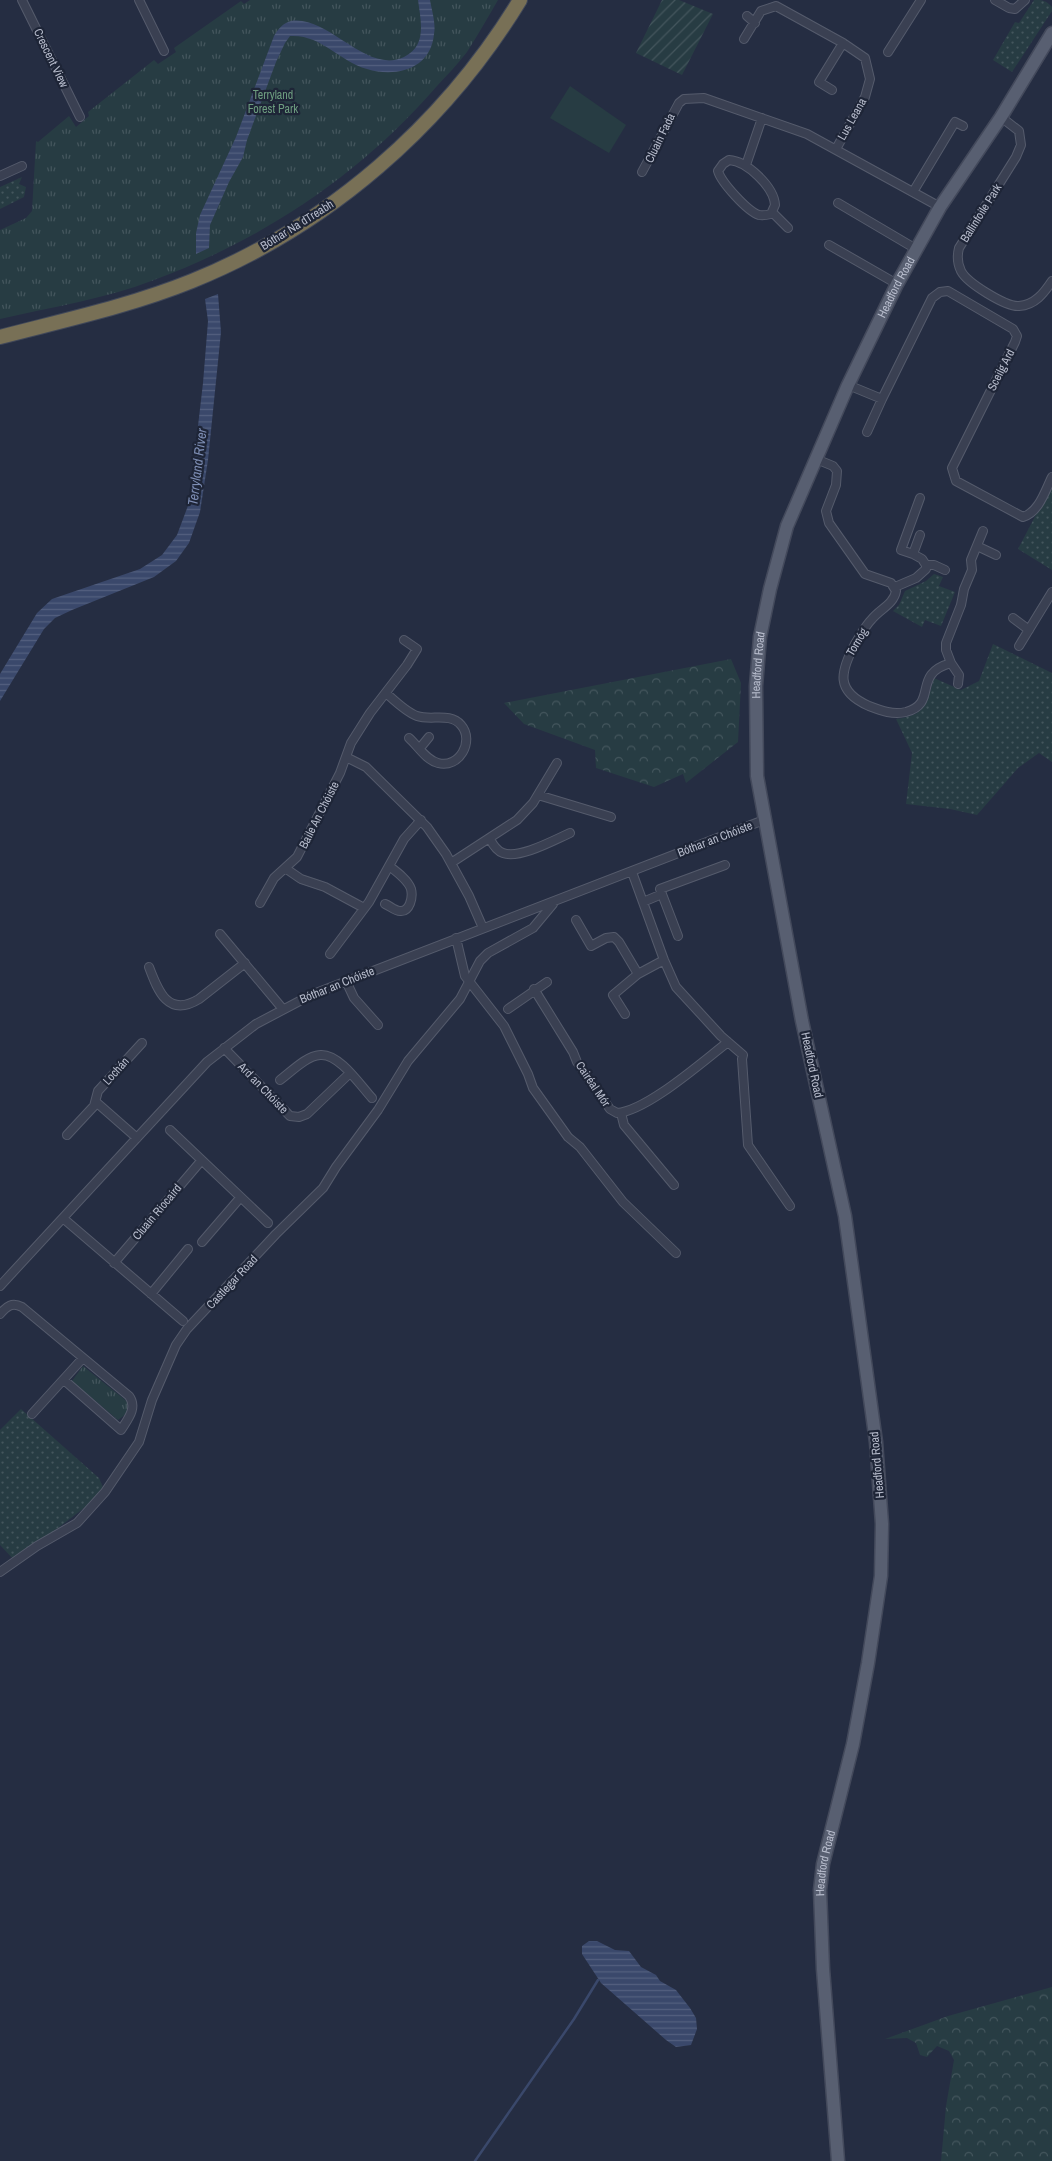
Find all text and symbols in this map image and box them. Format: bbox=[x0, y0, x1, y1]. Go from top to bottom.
street label: Crescent View bbox=[30, 26, 73, 91]
park label: Terryland Forest Park bbox=[248, 87, 298, 117]
street label: Lus Leana bbox=[834, 95, 870, 143]
street label: Cluain Fada bbox=[641, 110, 679, 165]
street label: Ballinfoile Park bbox=[957, 181, 1005, 245]
street label: Bóthar Na dTreabh bbox=[257, 196, 337, 254]
street label: Headford Road bbox=[874, 254, 919, 321]
street label: Sceilg Ard bbox=[984, 346, 1018, 394]
water label: Terryland River bbox=[183, 426, 211, 507]
street label: Tornóg bbox=[842, 625, 872, 659]
street label: Headford Road bbox=[748, 630, 769, 699]
street label: Baile An Chóiste bbox=[295, 779, 343, 851]
street label: Bóthar an Chóiste bbox=[675, 817, 755, 861]
street label: Bóthar an Chóiste bbox=[297, 963, 377, 1007]
street label: Headford Road bbox=[797, 1031, 827, 1099]
street label: Lochán bbox=[99, 1054, 133, 1088]
street label: Ard an Chóiste bbox=[234, 1058, 292, 1117]
street label: Cairéal Mór bbox=[572, 1058, 614, 1110]
street label: Cluain Riocaird bbox=[129, 1181, 185, 1243]
street label: Castlegar Road bbox=[203, 1252, 261, 1312]
street label: Headford Road bbox=[866, 1431, 888, 1499]
street label: Headford Road bbox=[812, 1828, 839, 1896]

